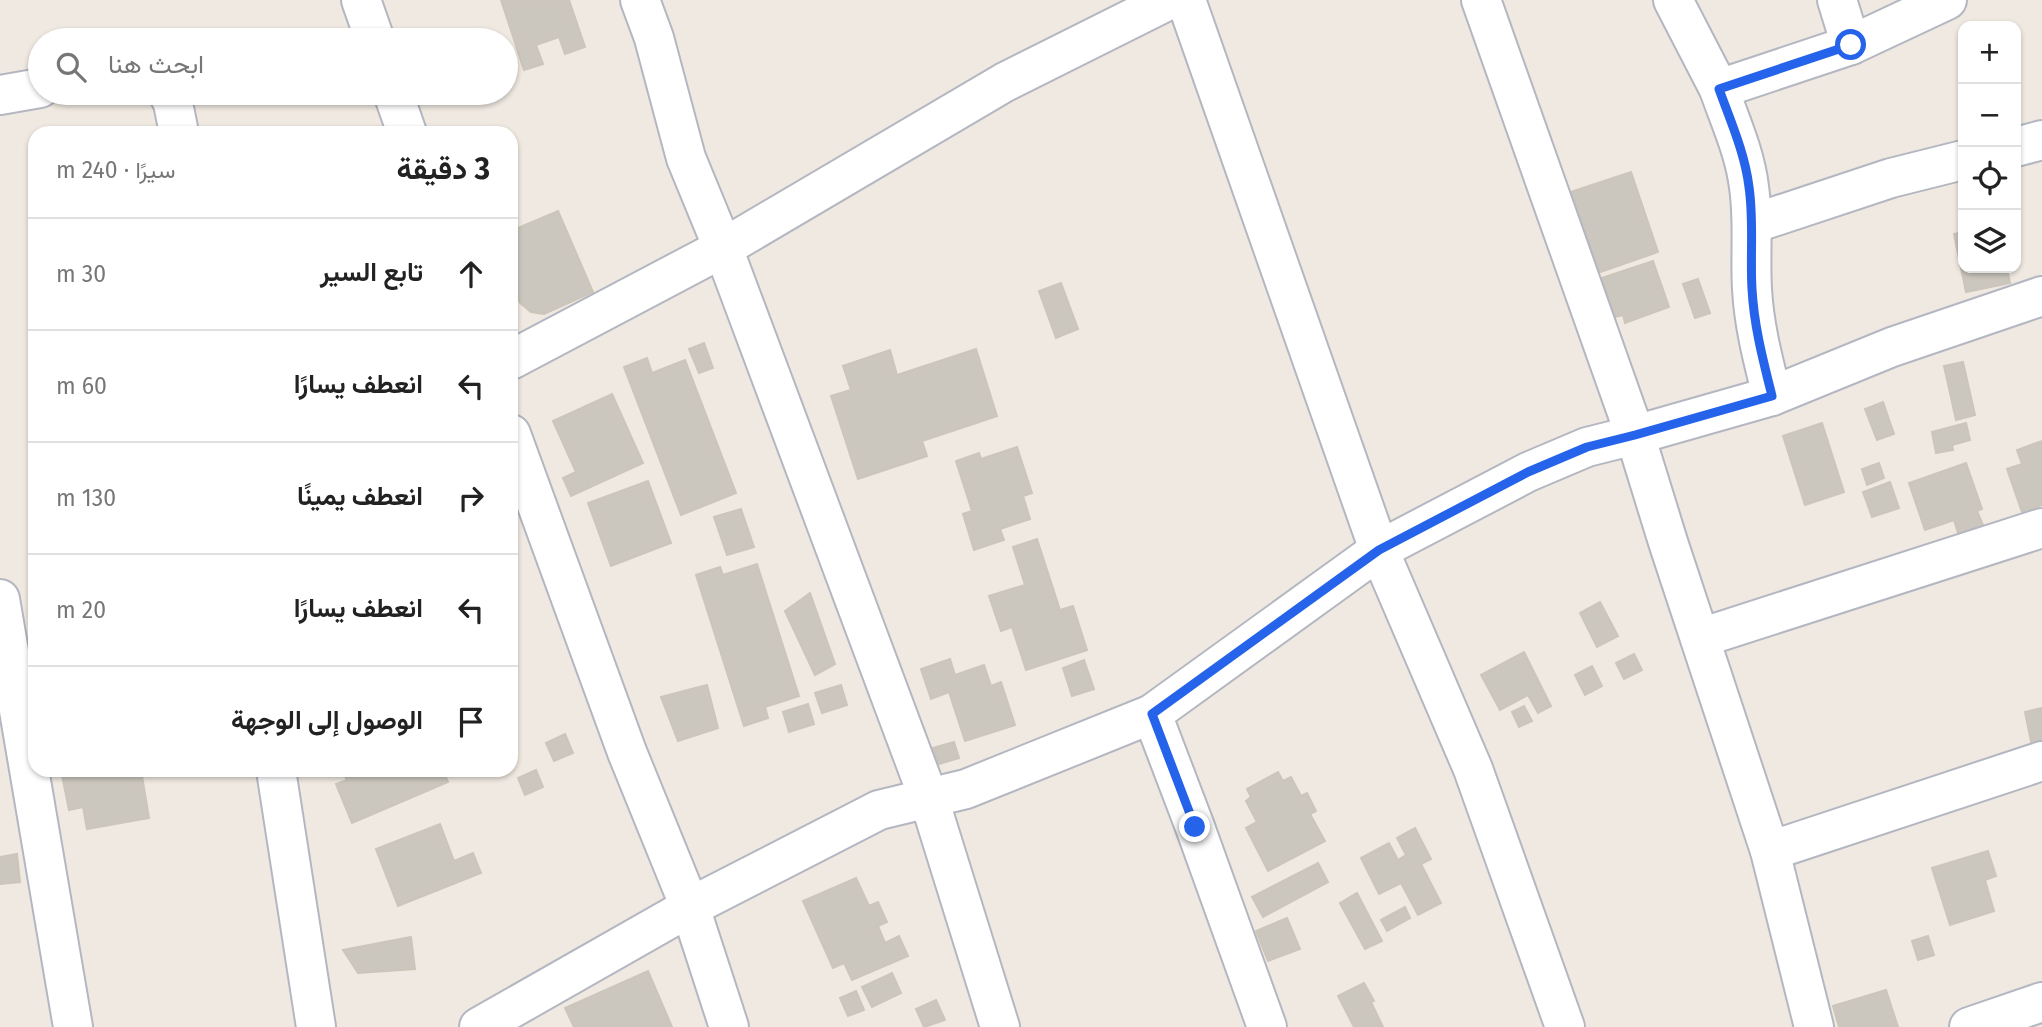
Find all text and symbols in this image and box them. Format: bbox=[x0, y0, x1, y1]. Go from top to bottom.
map controls bbox=[1958, 21, 2021, 273]
button: + bbox=[1958, 21, 2021, 84]
search box bbox=[28, 28, 518, 105]
route start bbox=[1835, 29, 1866, 60]
icon: search bbox=[52, 48, 90, 86]
text: ابحث هنا bbox=[108, 49, 204, 80]
button: − bbox=[1958, 84, 2021, 147]
button: locate bbox=[1958, 147, 2021, 210]
text: 3 دقيقة bbox=[397, 151, 490, 187]
text: سيرًا · 240 m bbox=[56, 156, 175, 184]
button: layers bbox=[1958, 210, 2021, 273]
icon: ahead bbox=[452, 255, 490, 293]
text: تابع السير bbox=[320, 257, 423, 288]
text: 30 m bbox=[56, 260, 106, 288]
icon: left bbox=[452, 367, 490, 405]
text: انعطف يسارًا bbox=[294, 369, 423, 400]
text: 60 m bbox=[56, 372, 107, 400]
icon: right bbox=[452, 479, 490, 517]
text: انعطف يمينًا bbox=[297, 481, 423, 512]
text: 130 m bbox=[56, 484, 116, 512]
icon: left bbox=[452, 591, 490, 629]
text: انعطف يسارًا bbox=[294, 593, 423, 624]
text: 20 m bbox=[56, 596, 106, 624]
icon: arrive bbox=[452, 703, 490, 741]
text: الوصول إلى الوجهة bbox=[231, 705, 423, 736]
route end bbox=[1179, 811, 1210, 842]

